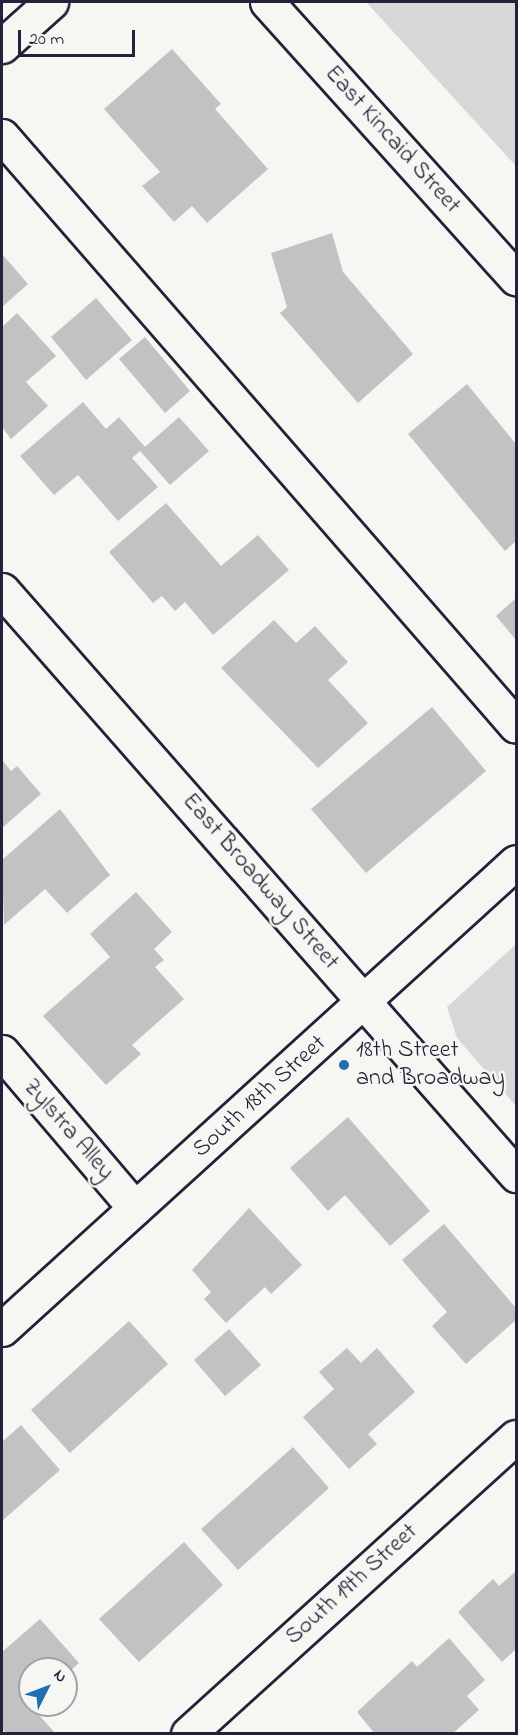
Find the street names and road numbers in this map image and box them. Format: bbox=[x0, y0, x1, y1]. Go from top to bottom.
street label: East Kincaid Street bbox=[318, 60, 466, 220]
street label: East Broadway Street bbox=[175, 788, 345, 976]
street label: South 18th Street bbox=[187, 1030, 333, 1164]
street label: Zylstra Alley bbox=[16, 1074, 120, 1186]
street label: South 19th Street bbox=[280, 1518, 424, 1652]

